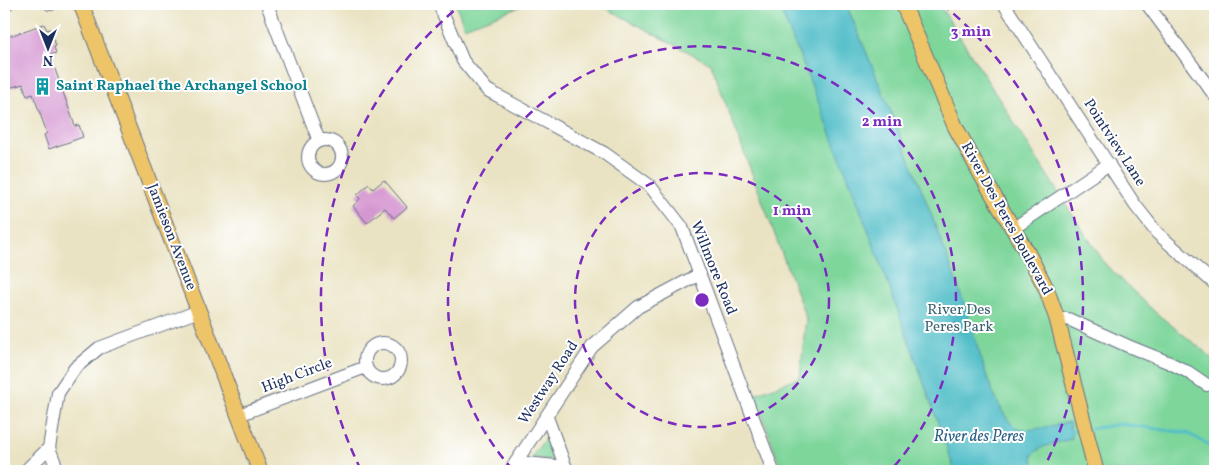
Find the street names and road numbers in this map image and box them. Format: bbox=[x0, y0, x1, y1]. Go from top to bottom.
street label: Pointview Lane bbox=[1078, 95, 1150, 191]
street label: River Des Peres Boulevard bbox=[955, 139, 1057, 299]
street label: Jamieson Avenue bbox=[141, 181, 201, 293]
street label: Willmore Road bbox=[685, 218, 741, 318]
street label: Westway Road bbox=[514, 337, 584, 429]
street label: High Circle bbox=[259, 353, 335, 399]

